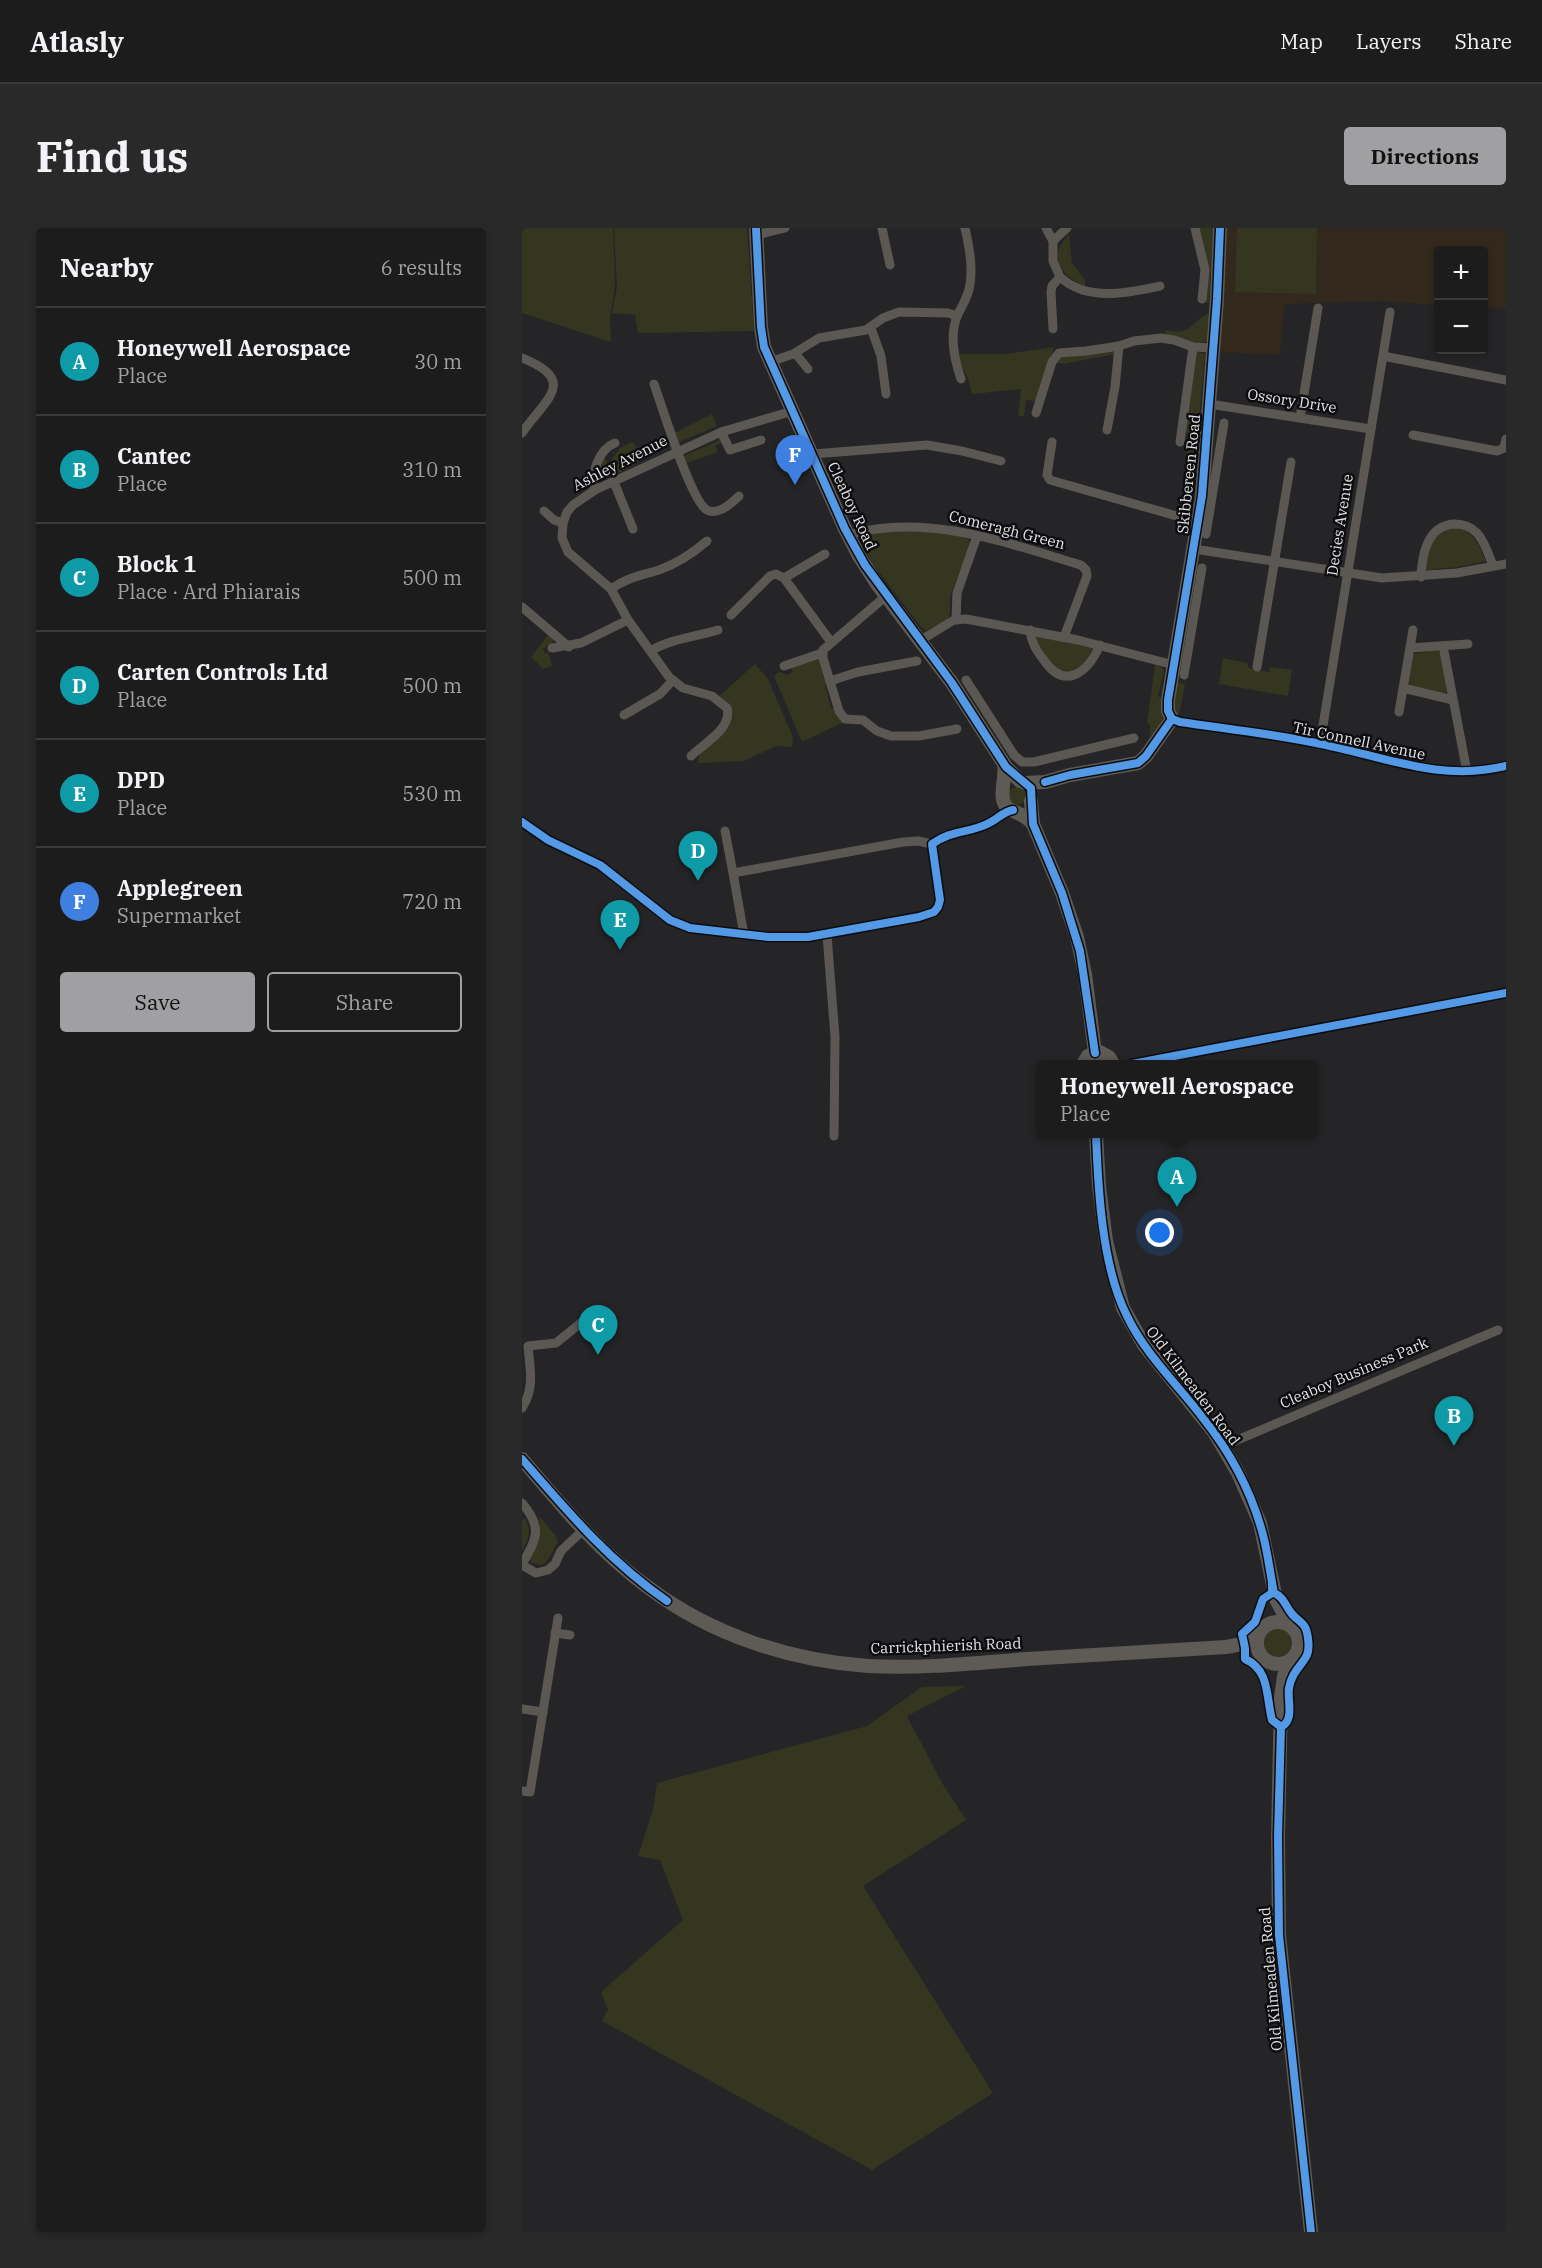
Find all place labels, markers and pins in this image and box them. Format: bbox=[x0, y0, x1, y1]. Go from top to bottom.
pin: F bbox=[776, 436, 814, 485]
pin: D bbox=[678, 832, 717, 881]
pin: E bbox=[600, 900, 640, 950]
pin: A bbox=[1158, 1158, 1196, 1207]
pin: C bbox=[578, 1306, 618, 1355]
pin: B bbox=[1434, 1396, 1474, 1446]

